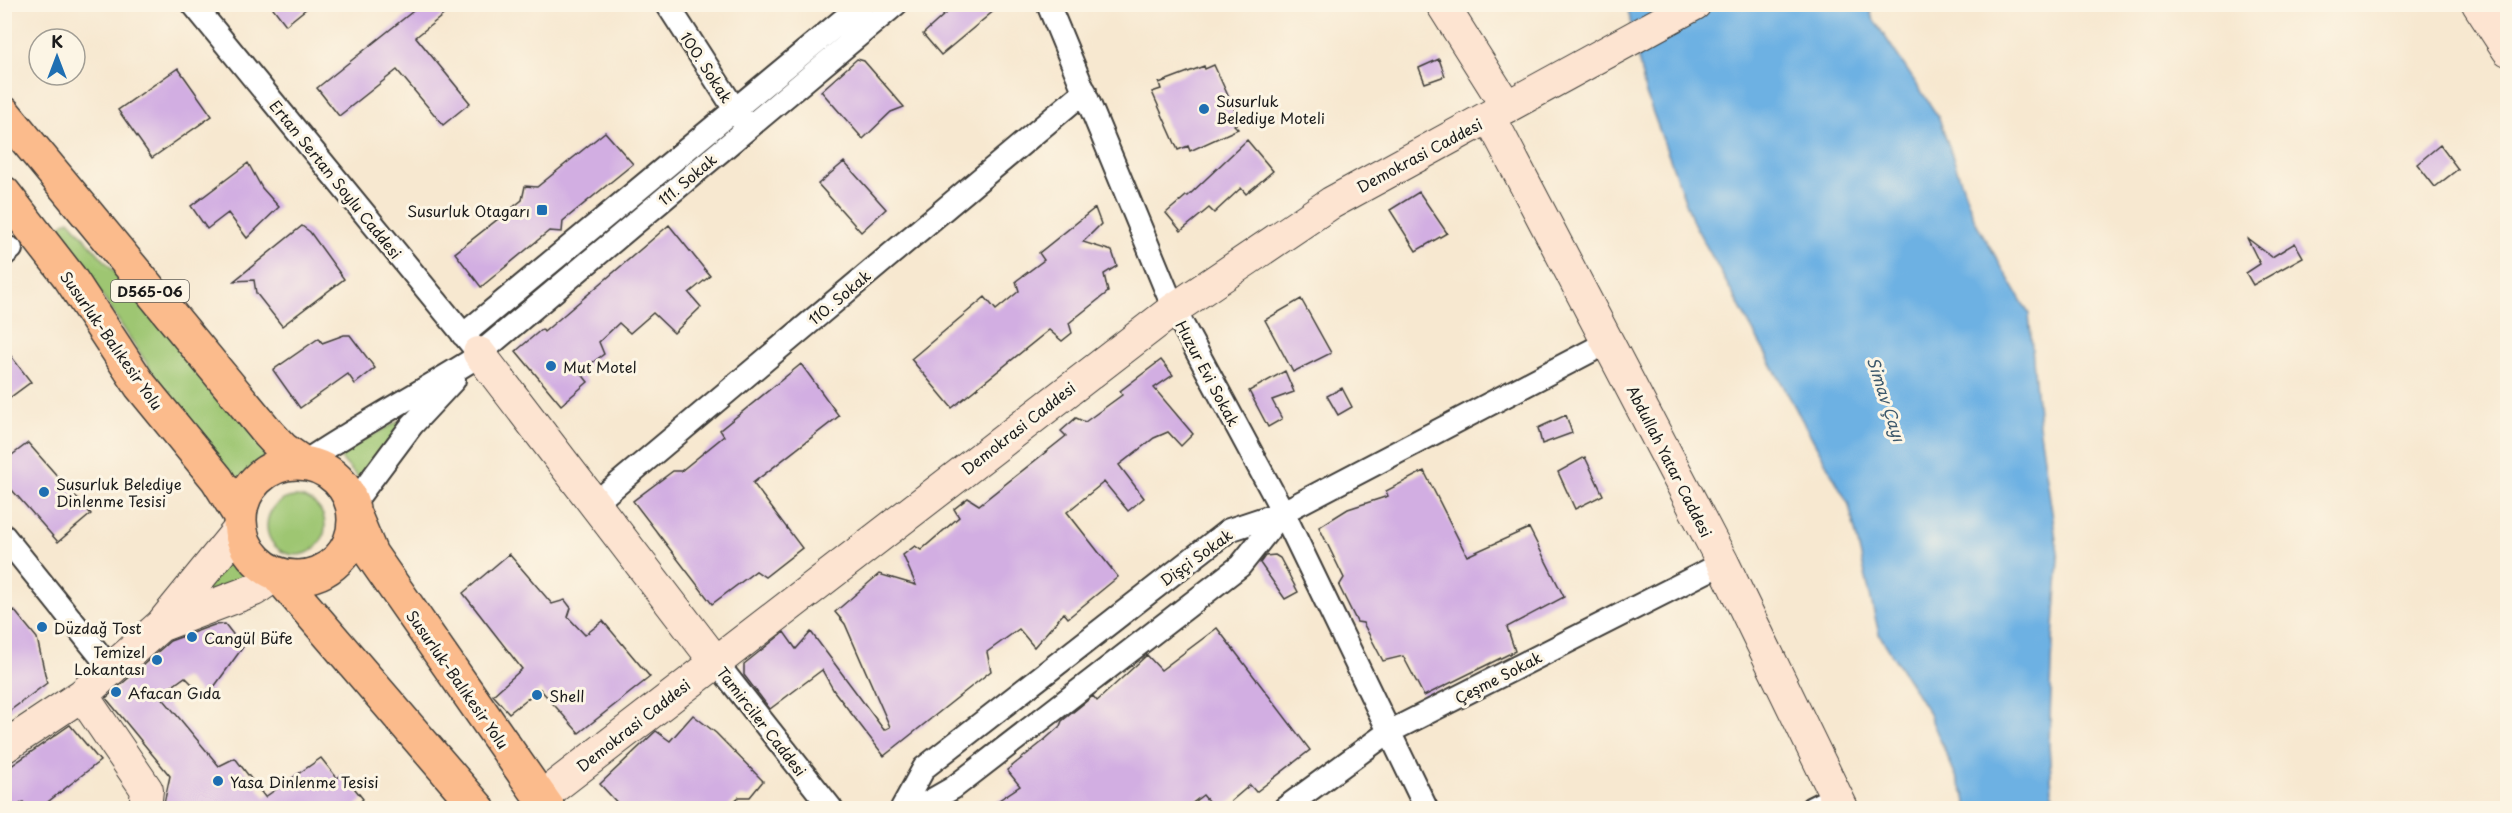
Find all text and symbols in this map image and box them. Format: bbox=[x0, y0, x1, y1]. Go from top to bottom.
north arrow bbox=[27, 27, 87, 87]
street label: 100. Sokak bbox=[675, 27, 739, 107]
text: K bbox=[51, 29, 63, 53]
place label: Susurluk Belediye Moteli bbox=[1216, 89, 1325, 129]
street label: Ertan Sertan Soylu Caddesi bbox=[265, 95, 407, 263]
marker: Susurluk Belediye Moteli bbox=[1197, 102, 1211, 116]
street label: Demokrasi Caddesi bbox=[1352, 112, 1486, 198]
street label: 111. Sokak bbox=[653, 147, 722, 210]
place label: Susurluk Otagarı bbox=[407, 199, 530, 222]
marker: Susurluk Otagarı bbox=[535, 203, 549, 217]
street label: 110. Sokak bbox=[803, 264, 876, 330]
street label: Susurluk-Balıkesir Yolu bbox=[55, 266, 169, 414]
road number: D565-06 bbox=[111, 280, 189, 302]
street label: Huzur Evi Sokak bbox=[1170, 316, 1246, 430]
water label: Simav Çayı bbox=[1862, 354, 1912, 446]
place label: Mut Motel bbox=[563, 355, 637, 378]
marker: Mut Motel bbox=[544, 359, 558, 373]
street label: Demokrasi Caddesi bbox=[956, 376, 1080, 480]
street label: Abdullah Yatar Caddesi bbox=[1622, 381, 1718, 541]
place label: Susurluk Belediye Dinlenme Tesisi bbox=[56, 472, 182, 512]
marker: Susurluk Belediye Dinlenme Tesisi bbox=[37, 485, 51, 499]
street label: Dişçi Sokak bbox=[1155, 523, 1237, 591]
street label: Susurluk-Balıkesir Yolu bbox=[401, 605, 515, 753]
place label: Düzdağ Tost bbox=[54, 616, 142, 639]
marker: Düzdağ Tost bbox=[35, 620, 49, 634]
place label: Cangül Büfe bbox=[204, 626, 293, 649]
marker: Cangül Büfe bbox=[185, 630, 199, 644]
place label: Temizel Lokantası bbox=[74, 640, 145, 680]
street label: Çeşme Sokak bbox=[1450, 645, 1546, 709]
marker: Temizel Lokantası bbox=[150, 653, 164, 667]
street label: Tamirciler Caddesi bbox=[712, 661, 812, 781]
street label: Demokrasi Caddesi bbox=[571, 673, 695, 777]
place label: Afacan Gıda bbox=[128, 681, 222, 704]
place label: Shell bbox=[549, 684, 584, 707]
marker: Afacan Gıda bbox=[109, 685, 123, 699]
marker: Shell bbox=[530, 688, 544, 702]
place label: Yasa Dinlenme Tesisi bbox=[230, 770, 379, 793]
marker: Yasa Dinlenme Tesisi bbox=[211, 774, 225, 788]

